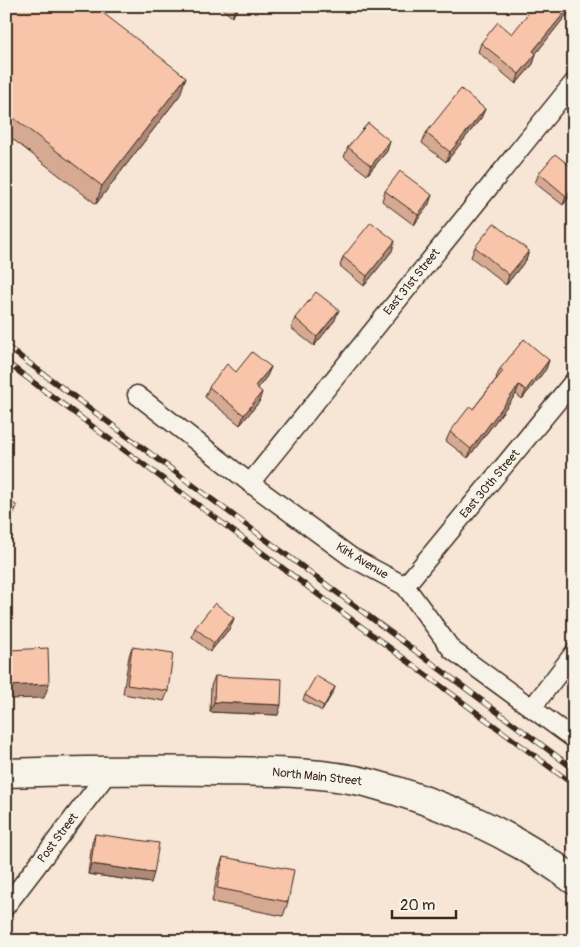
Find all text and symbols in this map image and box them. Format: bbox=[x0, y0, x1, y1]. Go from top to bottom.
street label: East 31st Street bbox=[381, 246, 444, 318]
street label: East 30th Street bbox=[457, 446, 523, 521]
street label: Kirk Avenue bbox=[333, 540, 391, 582]
street label: North Main Street bbox=[271, 765, 363, 789]
street label: Post Street bbox=[34, 810, 82, 866]
scale bar bbox=[392, 887, 456, 919]
text: 20 m bbox=[400, 896, 435, 915]

